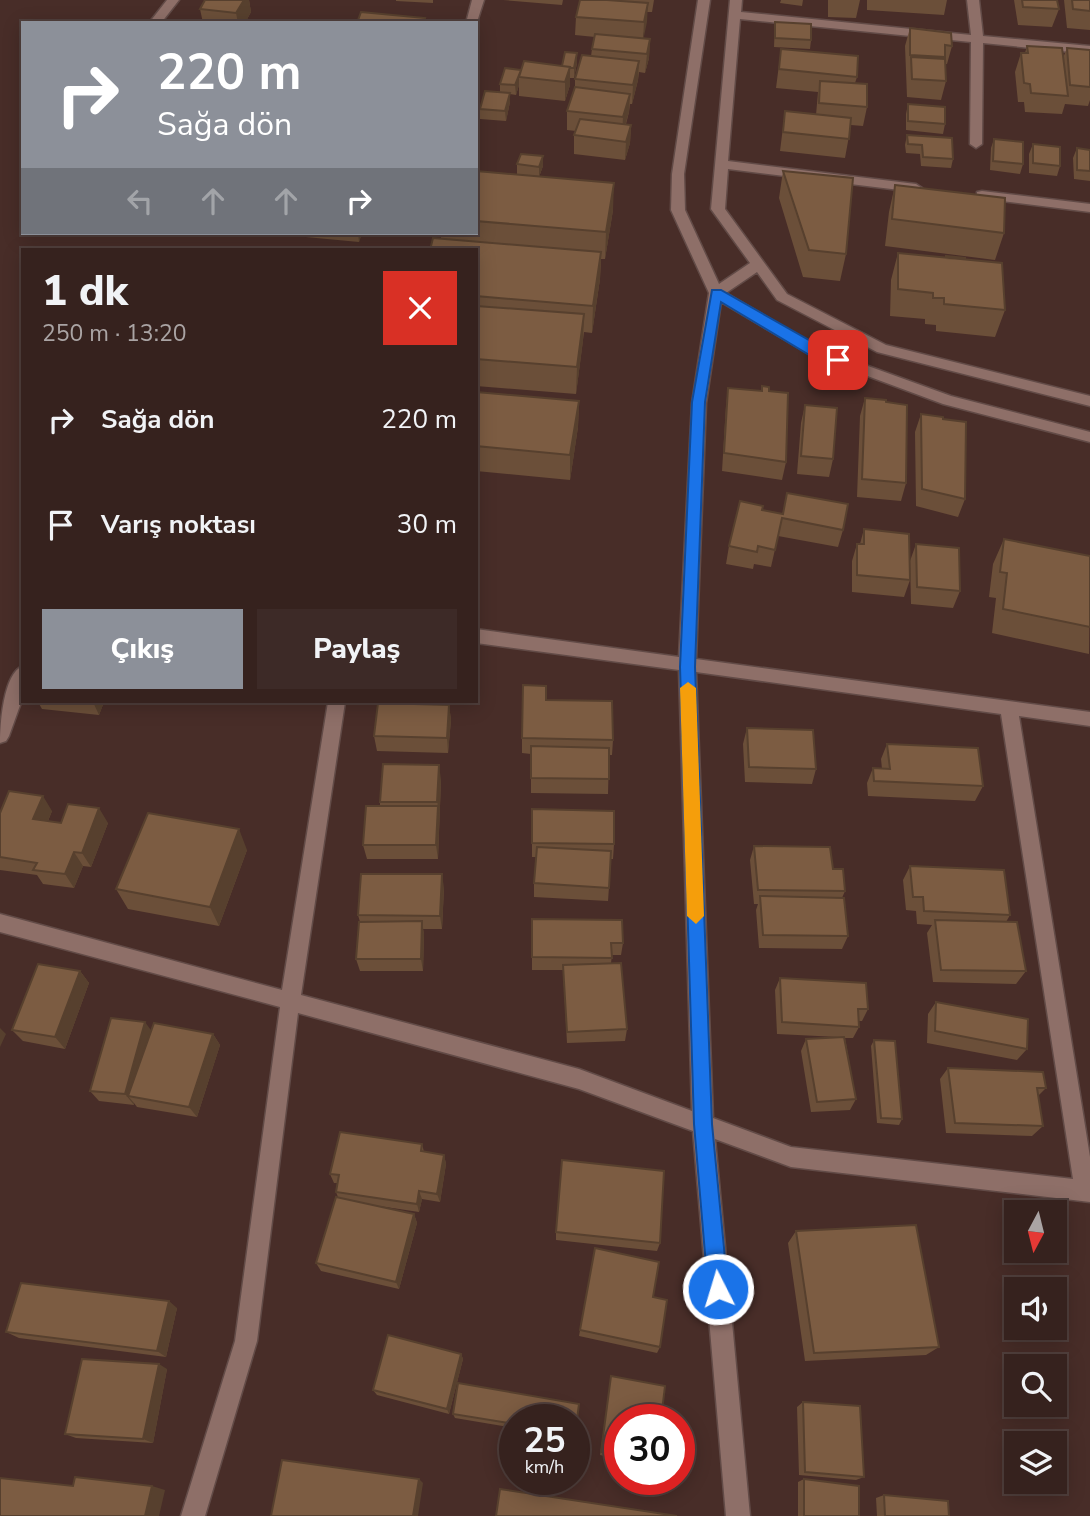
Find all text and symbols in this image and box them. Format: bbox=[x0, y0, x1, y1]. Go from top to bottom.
text: 220 m bbox=[157, 39, 301, 106]
icon: right bbox=[42, 49, 133, 140]
text: Sağa dön bbox=[157, 103, 292, 146]
icon: left bbox=[121, 182, 159, 220]
icon: ahead bbox=[194, 182, 232, 220]
icon: ahead bbox=[267, 182, 305, 220]
icon: right bbox=[340, 182, 378, 220]
text: 1 dk bbox=[42, 263, 128, 320]
button: close bbox=[383, 271, 457, 345]
text: 250 m · 13:20 bbox=[42, 318, 187, 349]
pin bbox=[808, 330, 868, 390]
icon: arrive bbox=[819, 341, 857, 379]
icon: right bbox=[42, 401, 80, 439]
text: Sağa dön bbox=[101, 402, 214, 437]
text: 220 m bbox=[381, 402, 457, 437]
icon: arrive bbox=[42, 506, 80, 544]
text: Varış noktası bbox=[101, 507, 256, 542]
text: 30 m bbox=[397, 507, 457, 542]
button: Çıkış bbox=[42, 609, 243, 689]
button: Paylaş bbox=[257, 609, 457, 689]
north arrow bbox=[1004, 1200, 1068, 1264]
map controls bbox=[1004, 1200, 1067, 1494]
position arrow bbox=[681, 1252, 755, 1326]
button: sound bbox=[1004, 1277, 1067, 1340]
button: search bbox=[1004, 1354, 1067, 1417]
speed limit sign: 30 bbox=[604, 1404, 695, 1495]
text: 25 bbox=[523, 1417, 566, 1464]
button: layers bbox=[1004, 1431, 1067, 1494]
text: km/h bbox=[525, 1455, 564, 1479]

